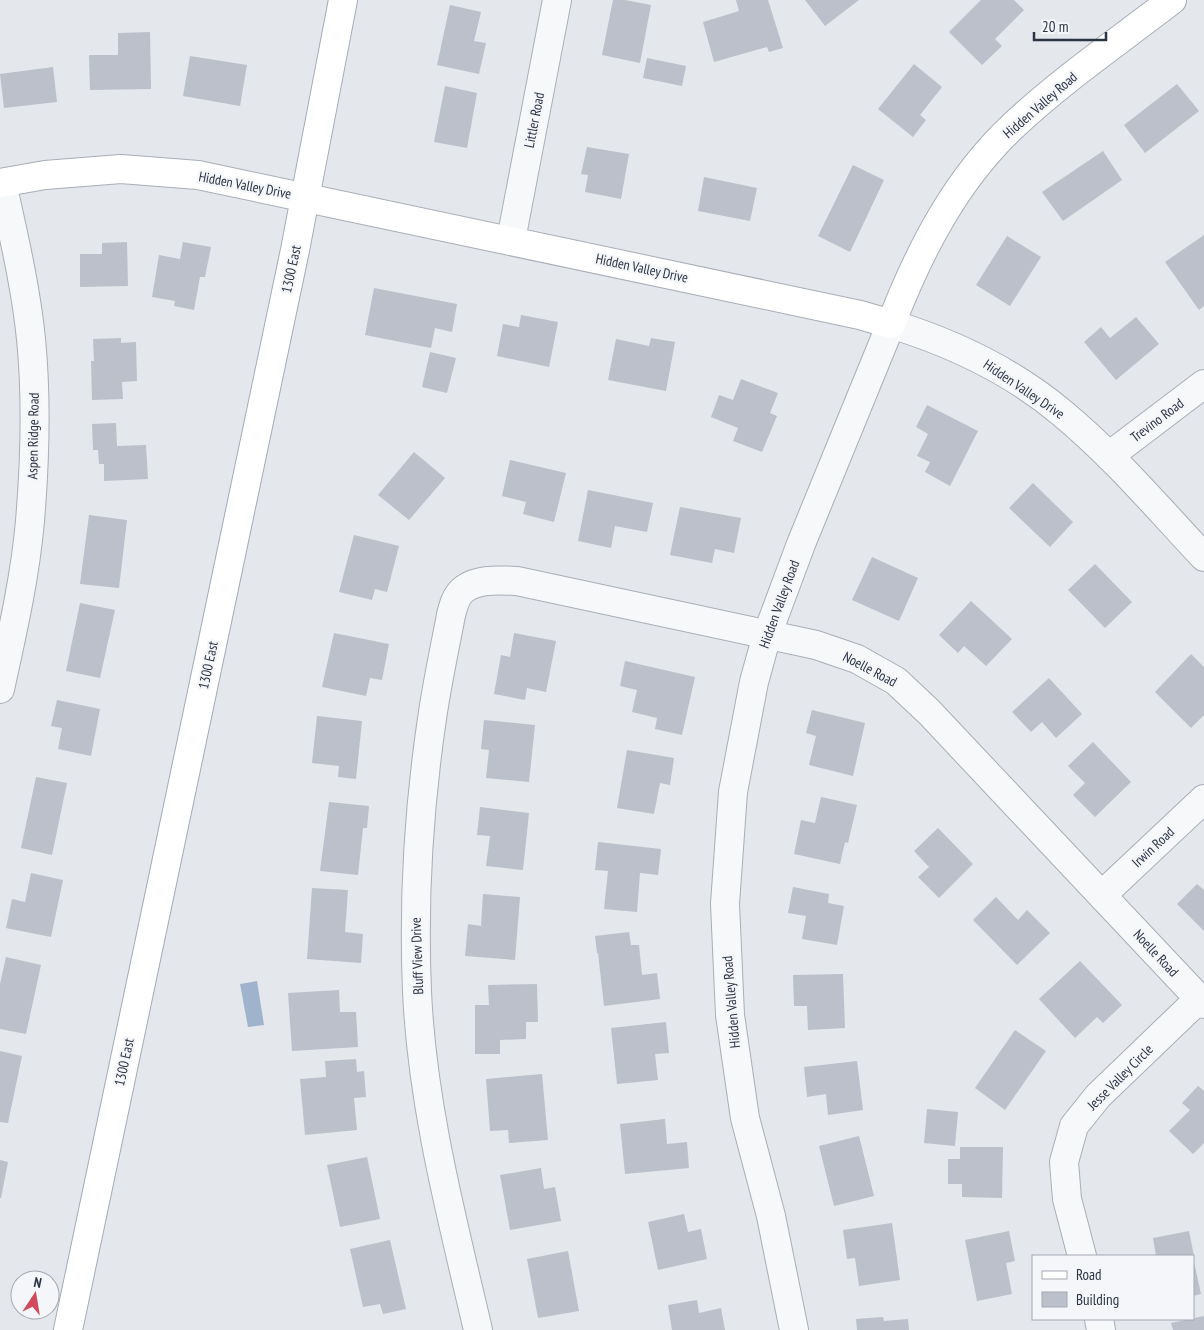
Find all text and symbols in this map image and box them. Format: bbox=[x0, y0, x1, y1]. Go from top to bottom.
scale bar bbox=[1034, 10, 1106, 42]
text: 20 m bbox=[1042, 17, 1068, 36]
street label: Hidden Valley Road bbox=[999, 68, 1081, 142]
street label: Littler Road bbox=[520, 91, 548, 149]
street label: Hidden Valley Drive bbox=[197, 167, 293, 203]
street label: 1300 East bbox=[277, 243, 305, 295]
street label: Hidden Valley Drive bbox=[594, 249, 690, 287]
street label: Hidden Valley Drive bbox=[980, 355, 1068, 423]
street label: Aspen Ridge Road bbox=[23, 392, 43, 480]
street label: Trevino Road bbox=[1127, 394, 1187, 446]
street label: Hidden Valley Road bbox=[755, 557, 803, 651]
street label: 1300 East bbox=[194, 639, 222, 691]
street label: Noelle Road bbox=[840, 647, 900, 691]
street label: Irwin Road bbox=[1128, 823, 1178, 871]
street label: Bluff View Drive bbox=[407, 917, 427, 995]
street label: Noelle Road bbox=[1129, 925, 1183, 981]
street label: Hidden Valley Road bbox=[718, 955, 744, 1049]
street label: 1300 East bbox=[110, 1036, 138, 1088]
street label: Jesse Valley Circle bbox=[1083, 1040, 1157, 1114]
legend bbox=[1032, 1255, 1194, 1320]
text: Road bbox=[1076, 1265, 1102, 1284]
north arrow bbox=[10, 1270, 60, 1320]
text: N bbox=[32, 1273, 43, 1292]
text: Building bbox=[1076, 1290, 1119, 1309]

